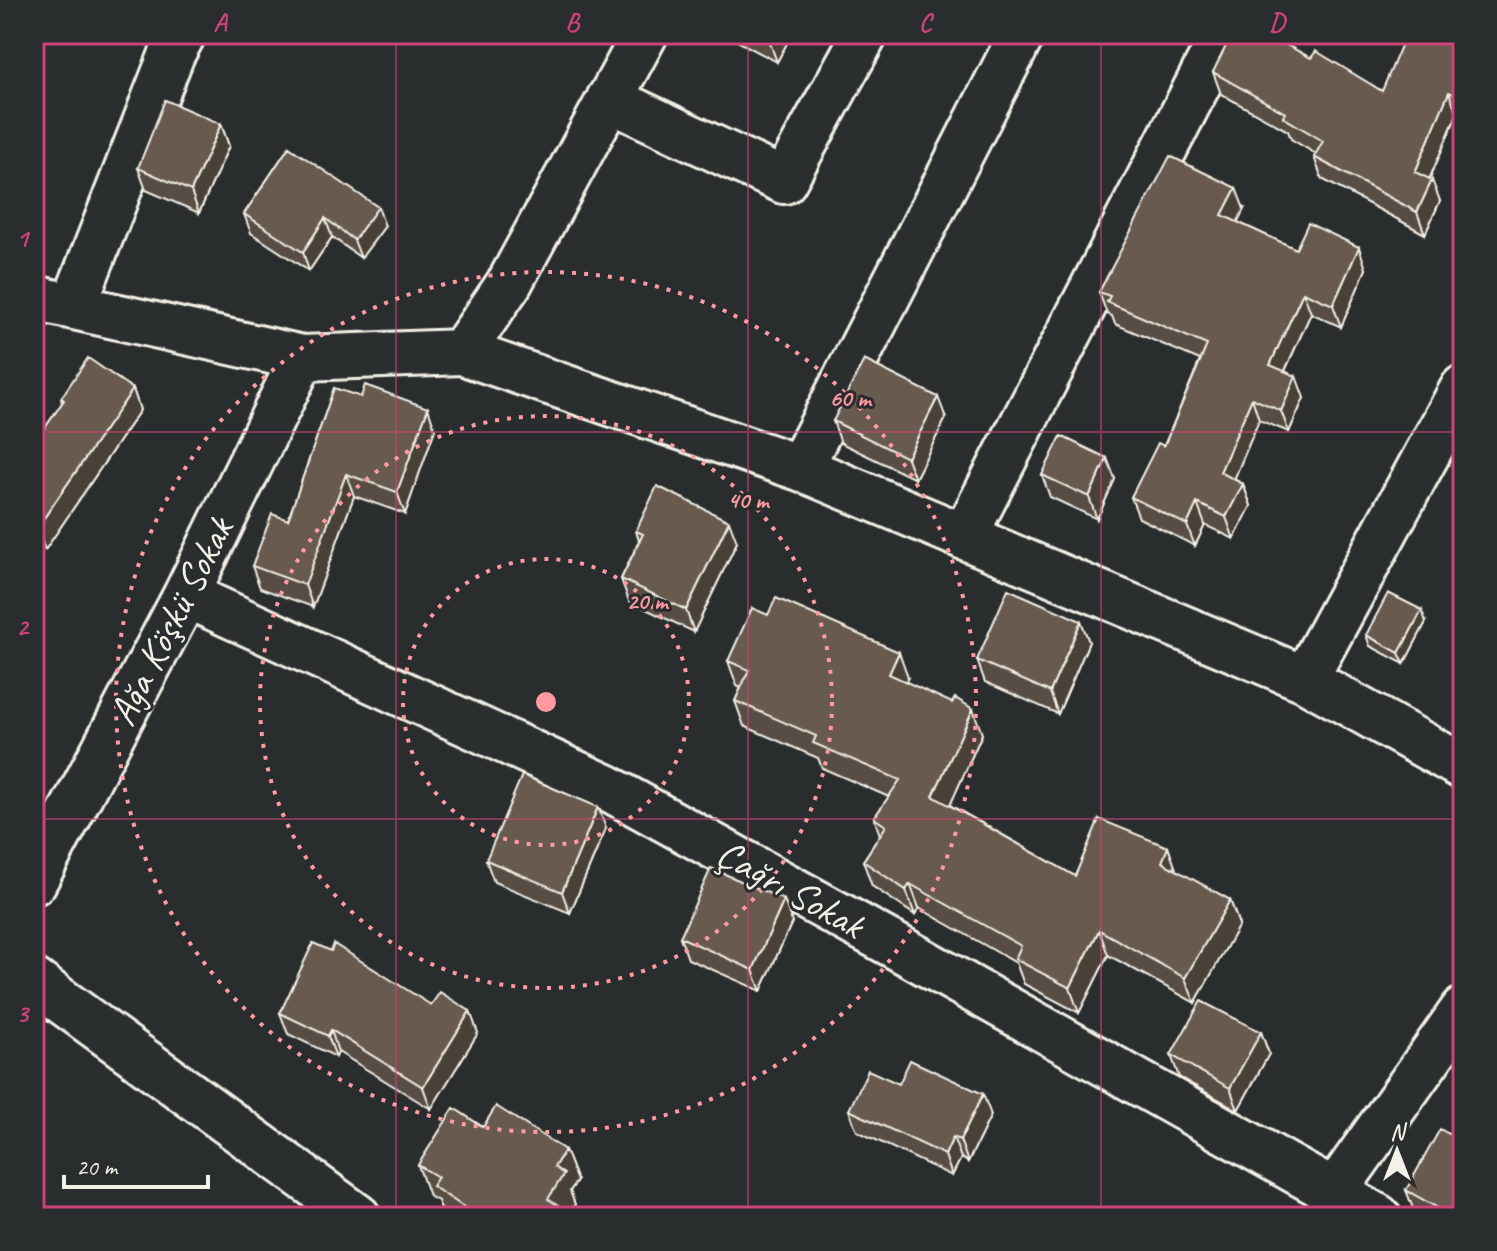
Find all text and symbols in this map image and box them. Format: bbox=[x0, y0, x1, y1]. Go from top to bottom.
text: A bbox=[213, 6, 228, 39]
text: B bbox=[565, 6, 581, 39]
text: C bbox=[919, 6, 935, 39]
text: D bbox=[1269, 6, 1287, 39]
text: 1 bbox=[16, 222, 31, 255]
text: 60 m bbox=[829, 383, 873, 413]
text: 40 m bbox=[727, 485, 771, 515]
street label: Ağa Köşkü Sokak bbox=[97, 507, 246, 734]
text: 20 m bbox=[626, 586, 670, 616]
text: 2 bbox=[16, 610, 30, 643]
centre of rings bbox=[532, 688, 560, 716]
street label: Çağrı Sokak bbox=[708, 828, 875, 951]
text: 3 bbox=[16, 997, 30, 1030]
north arrow bbox=[1357, 1111, 1437, 1191]
text: N bbox=[1390, 1118, 1407, 1146]
scale bar bbox=[64, 1139, 208, 1189]
text: 20 m bbox=[76, 1152, 119, 1182]

